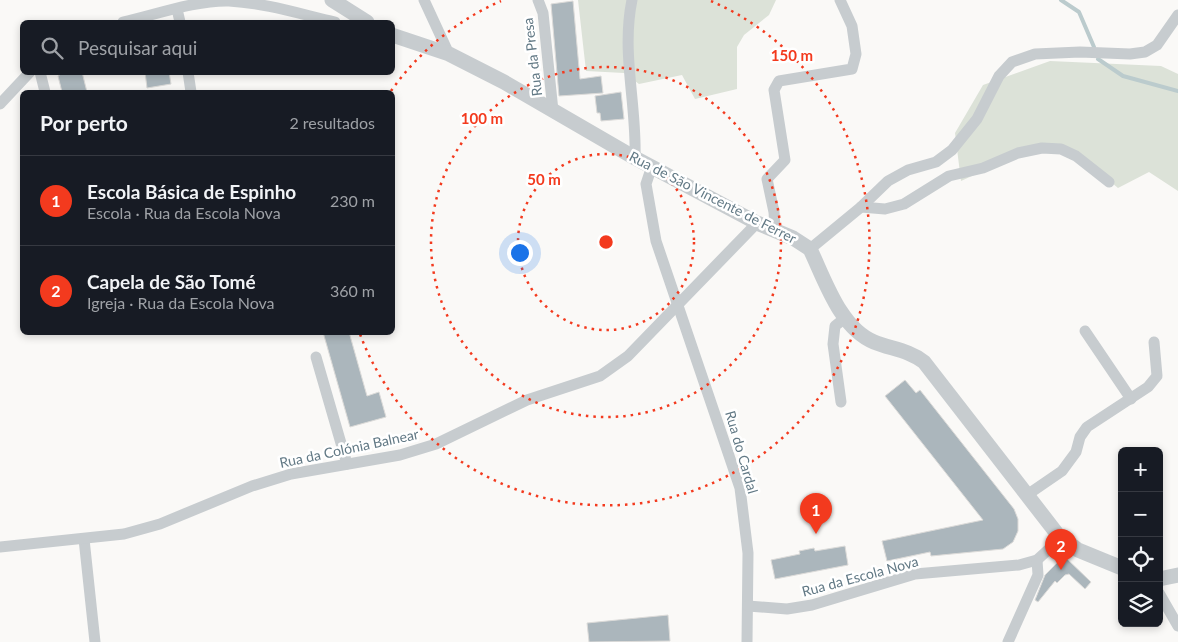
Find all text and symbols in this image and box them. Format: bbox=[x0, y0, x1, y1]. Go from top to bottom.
street label: Rua da Presa bbox=[519, 17, 545, 97]
search box bbox=[20, 20, 395, 75]
icon: search bbox=[38, 34, 66, 62]
text: Pesquisar aqui bbox=[78, 36, 197, 59]
text: 150 m bbox=[771, 46, 813, 64]
text: 100 m bbox=[461, 109, 503, 127]
text: Por perto bbox=[40, 110, 128, 135]
text: 2 resultados bbox=[289, 113, 375, 132]
street label: Rua de São Vincente de Ferrer bbox=[627, 147, 799, 247]
text: 50 m bbox=[527, 170, 561, 188]
text: Escola Básica de Espinho bbox=[87, 180, 296, 203]
text: 1 bbox=[51, 191, 61, 210]
text: 230 m bbox=[330, 191, 375, 210]
text: Escola · Rua da Escola Nova bbox=[87, 203, 281, 222]
centre of rings bbox=[597, 233, 615, 251]
your location bbox=[507, 240, 533, 266]
text: Capela de São Tomé bbox=[87, 270, 256, 293]
text: 2 bbox=[51, 281, 61, 300]
text: 360 m bbox=[330, 281, 375, 300]
text: Igreja · Rua da Escola Nova bbox=[87, 293, 275, 312]
street label: Rua do Cardal bbox=[722, 409, 762, 495]
street label: Rua da Colónia Balnear bbox=[278, 425, 420, 471]
map controls bbox=[1118, 447, 1163, 627]
button: + bbox=[1118, 447, 1163, 492]
button: − bbox=[1118, 492, 1163, 537]
pin: 1 bbox=[800, 493, 832, 534]
pin: 2 bbox=[1045, 529, 1077, 570]
button: locate bbox=[1118, 537, 1163, 582]
street label: Rua da Escola Nova bbox=[800, 552, 920, 600]
button: layers bbox=[1118, 582, 1163, 627]

